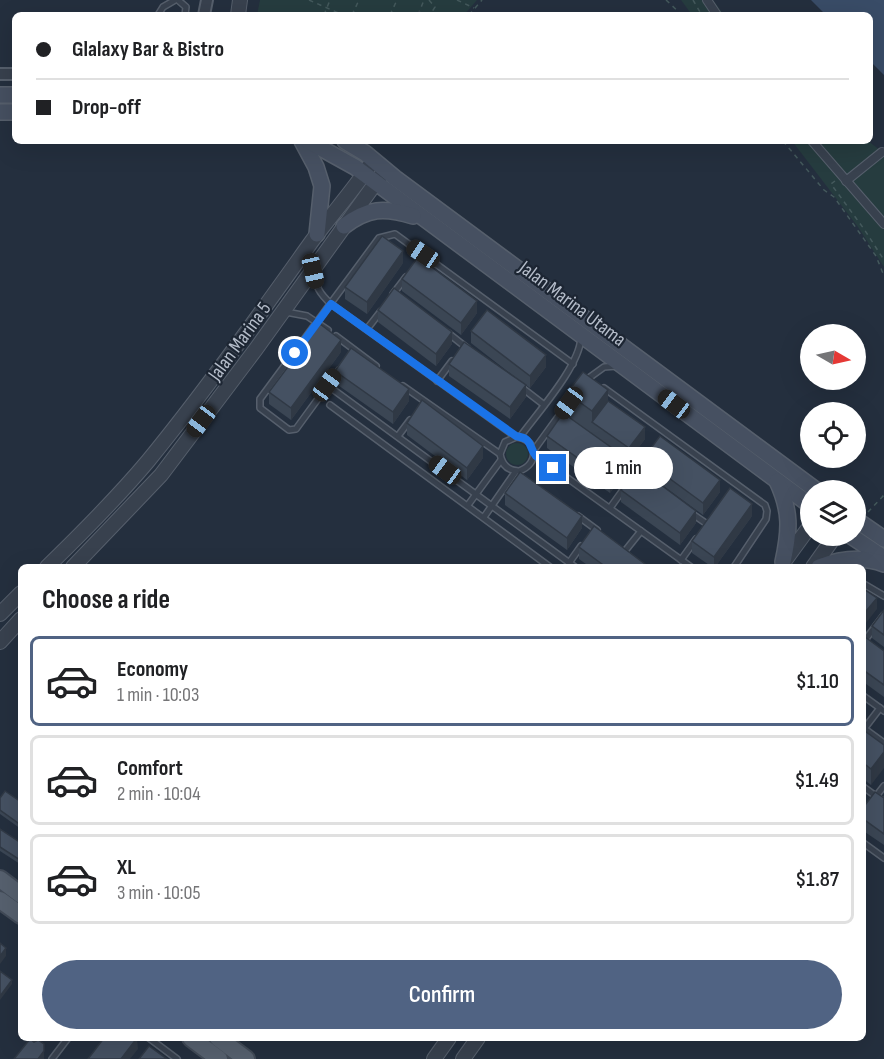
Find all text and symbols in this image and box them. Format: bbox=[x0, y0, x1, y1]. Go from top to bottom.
text: Glalaxy Bar & Bistro bbox=[72, 36, 224, 63]
text: Drop-off bbox=[72, 94, 141, 121]
car bbox=[403, 236, 443, 272]
car bbox=[300, 251, 326, 291]
street label: Jalan Marina Utama bbox=[513, 255, 631, 352]
street label: Jalan Marina 5 bbox=[203, 298, 276, 386]
north arrow bbox=[800, 324, 866, 390]
map controls bbox=[800, 324, 866, 546]
route start bbox=[281, 339, 308, 366]
car bbox=[309, 365, 345, 405]
car bbox=[551, 383, 587, 423]
car bbox=[654, 386, 694, 422]
car bbox=[183, 401, 219, 441]
button: locate bbox=[800, 402, 866, 468]
callout: 1 min bbox=[574, 447, 673, 489]
car bbox=[425, 452, 465, 488]
route end bbox=[539, 454, 566, 481]
text: 1 min bbox=[605, 456, 642, 480]
button: layers bbox=[800, 480, 866, 546]
text: Choose a ride bbox=[42, 584, 170, 616]
icon: car bbox=[45, 654, 99, 708]
text: Economy bbox=[117, 656, 188, 683]
text: $1.10 bbox=[796, 668, 839, 695]
text: 1 min · 10:03 bbox=[117, 683, 199, 707]
icon: car bbox=[45, 753, 99, 807]
text: Comfort bbox=[117, 755, 183, 782]
text: $1.49 bbox=[794, 767, 839, 794]
text: 2 min · 10:04 bbox=[117, 782, 201, 806]
icon: car bbox=[45, 852, 99, 906]
text: XL bbox=[117, 854, 136, 881]
text: $1.87 bbox=[795, 866, 839, 893]
text: 3 min · 10:05 bbox=[117, 881, 200, 905]
button: Confirm bbox=[42, 960, 842, 1029]

